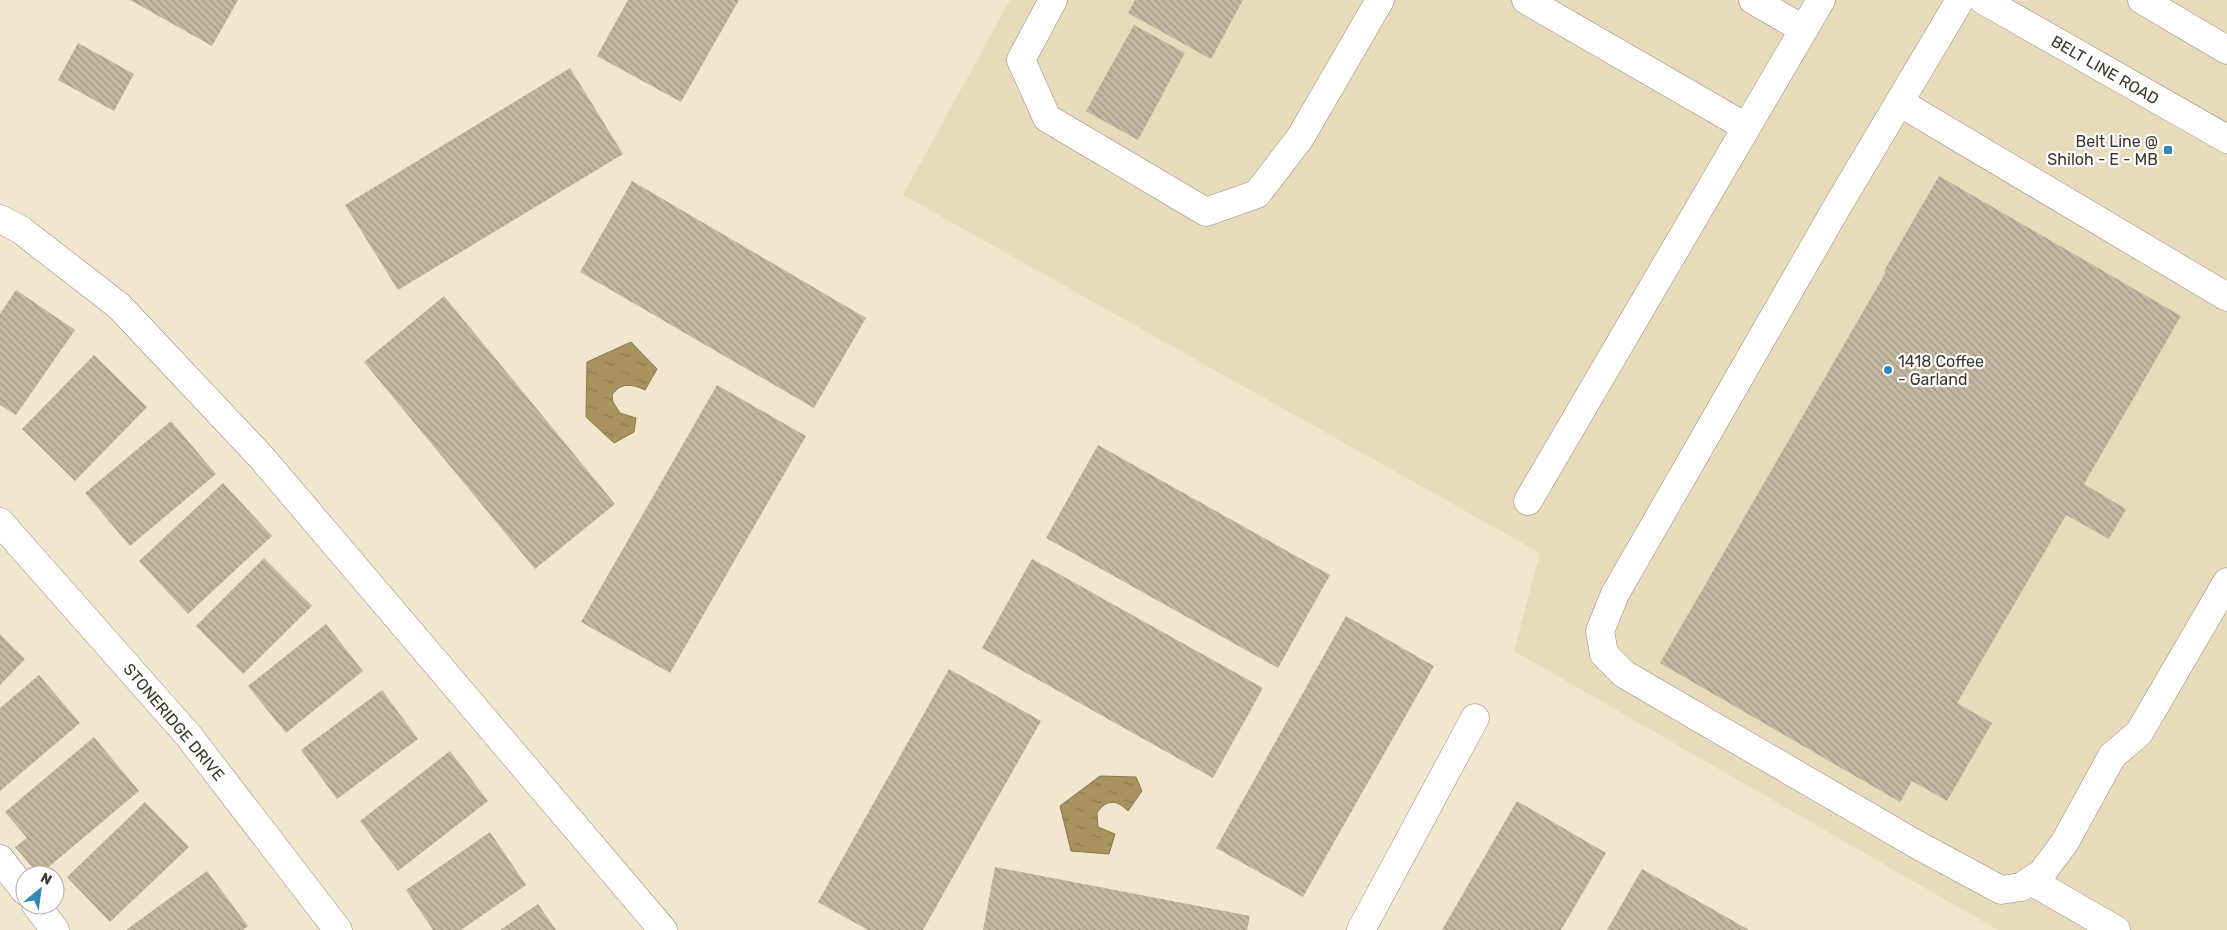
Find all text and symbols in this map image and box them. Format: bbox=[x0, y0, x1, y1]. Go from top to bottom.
street label: BELT LINE ROAD bbox=[2048, 31, 2162, 109]
place label: Belt Line @ Shiloh - E - MB bbox=[2047, 132, 2158, 169]
marker: Belt Line @ Shiloh - E - MB bbox=[2162, 144, 2174, 156]
place label: 1418 Coffee - Garland bbox=[1898, 352, 1984, 389]
marker: 1418 Coffee - Garland bbox=[1882, 364, 1894, 376]
street label: STONERIDGE DRIVE bbox=[119, 660, 229, 784]
north arrow bbox=[15, 865, 65, 915]
text: N bbox=[38, 869, 55, 889]

